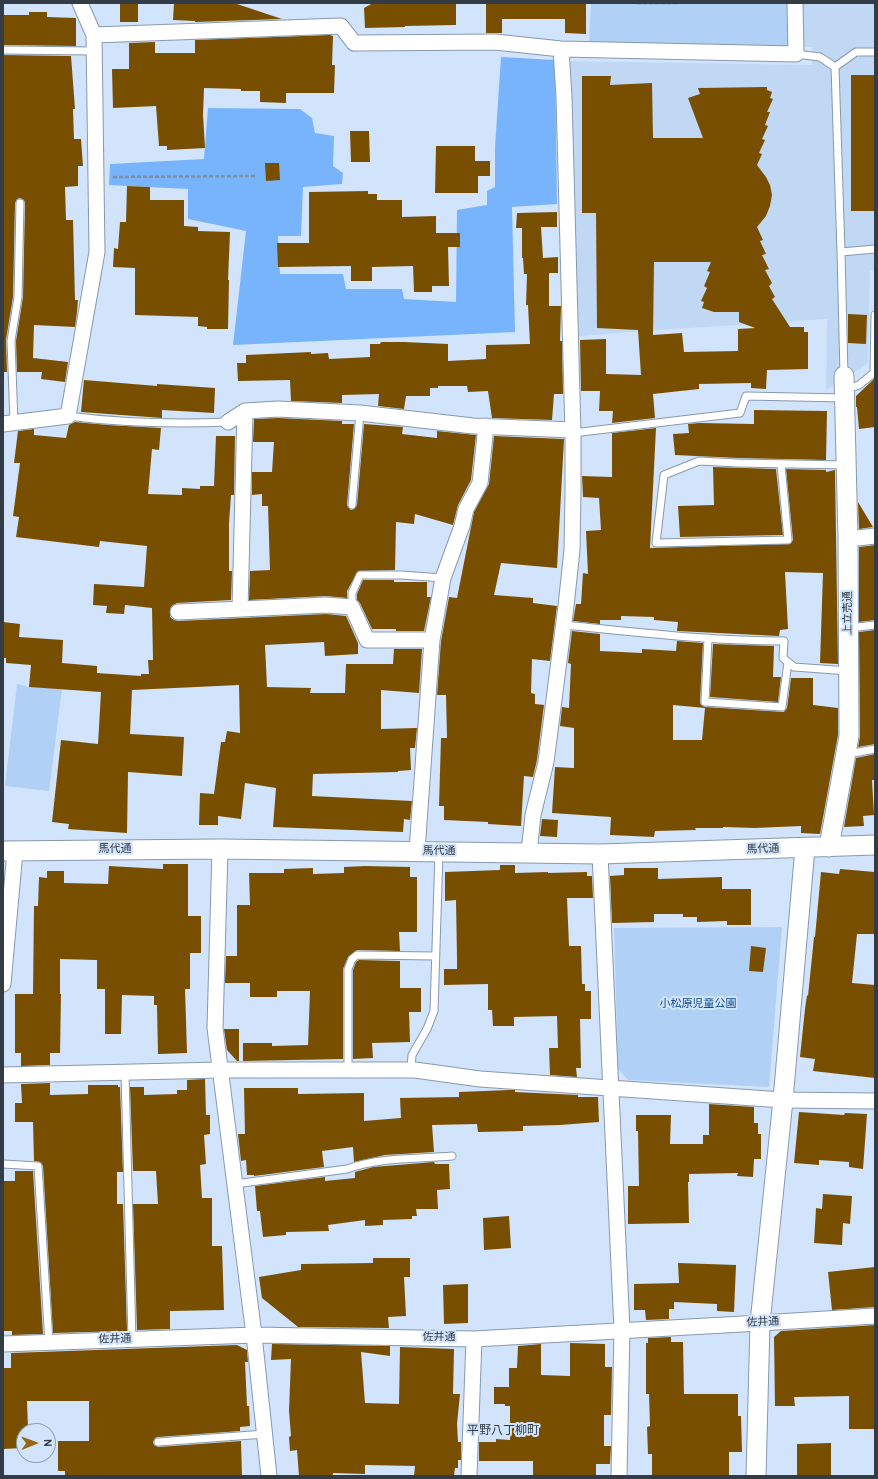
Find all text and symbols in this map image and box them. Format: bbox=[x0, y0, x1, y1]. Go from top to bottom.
street label: 上立売通 bbox=[842, 591, 856, 635]
street label: 馬代通 bbox=[99, 843, 131, 857]
street label: 馬代通 bbox=[746, 843, 780, 857]
street label: 馬代通 bbox=[422, 845, 456, 859]
park label: 小松原児童公園 bbox=[660, 998, 736, 1012]
street label: 佐井通 bbox=[746, 1316, 780, 1330]
street label: 佐井通 bbox=[422, 1331, 456, 1345]
street label: 佐井通 bbox=[98, 1333, 132, 1347]
north arrow bbox=[16, 1423, 56, 1463]
district label: 平野八丁柳町 bbox=[467, 1425, 539, 1439]
text: N bbox=[40, 1439, 54, 1447]

